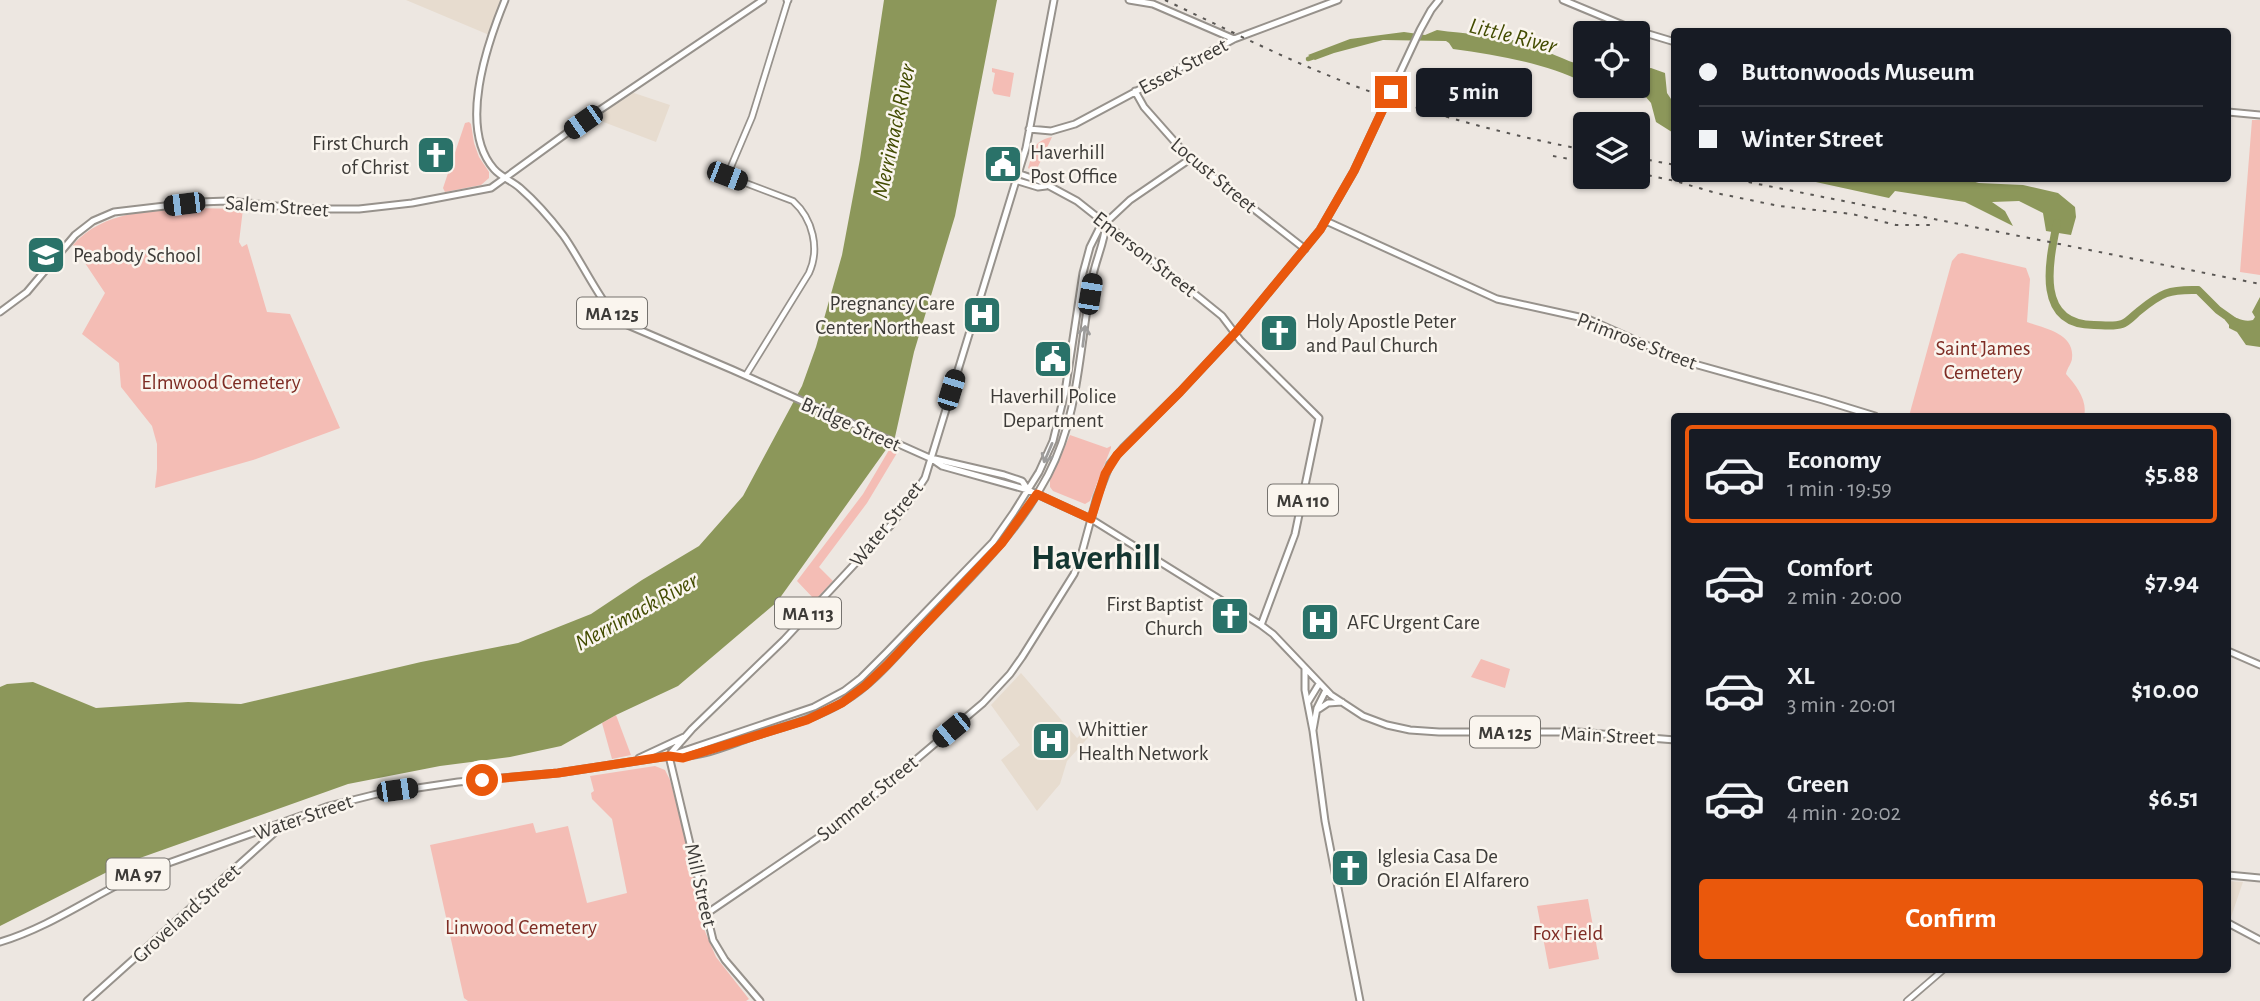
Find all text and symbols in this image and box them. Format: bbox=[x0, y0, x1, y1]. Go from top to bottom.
water label: Little River bbox=[1466, 14, 1559, 59]
map controls bbox=[1573, 21, 1650, 189]
button: locate bbox=[1573, 21, 1650, 98]
street label: Essex Street bbox=[1135, 34, 1231, 99]
text: Buttonwoods Museum bbox=[1741, 59, 1975, 85]
water label: Merrimack River bbox=[869, 62, 920, 200]
callout: 5 min bbox=[1416, 68, 1531, 116]
route end bbox=[1375, 76, 1407, 108]
text: 5 min bbox=[1449, 81, 1499, 104]
car bbox=[560, 101, 607, 143]
button: layers bbox=[1573, 112, 1650, 189]
text: Winter Street bbox=[1741, 126, 1883, 152]
place label: First Church of Christ bbox=[312, 133, 409, 178]
church icon: First Church of Christ bbox=[415, 134, 457, 176]
street label: Locust Street bbox=[1167, 134, 1261, 217]
place label: Haverhill Post Office bbox=[1030, 142, 1117, 187]
public building icon: Haverhill Post Office bbox=[982, 143, 1024, 185]
car bbox=[704, 159, 751, 193]
car bbox=[162, 191, 207, 217]
street label: Salem Street bbox=[224, 192, 330, 221]
street label: Emerson Street bbox=[1089, 208, 1201, 301]
school or university icon: Peabody School bbox=[25, 234, 67, 276]
place label: Peabody School bbox=[73, 245, 201, 266]
car bbox=[1077, 272, 1104, 316]
place label: Pregnancy Care Center Northeast bbox=[815, 293, 955, 338]
hospital icon: Pregnancy Care Center Northeast bbox=[961, 294, 1003, 336]
road number: MA 125 bbox=[577, 298, 647, 328]
street label: Primrose Street bbox=[1574, 309, 1700, 374]
place label: Holy Apostle Peter and Paul Church bbox=[1306, 311, 1456, 356]
church icon: Holy Apostle Peter and Paul Church bbox=[1258, 312, 1300, 354]
one-way arrow bbox=[1077, 325, 1090, 348]
public building icon: Haverhill Police Department bbox=[1032, 338, 1074, 380]
park label: Saint James Cemetery bbox=[1935, 338, 2031, 383]
car bbox=[935, 367, 968, 413]
park label: Elmwood Cemetery bbox=[141, 372, 301, 393]
place label: Haverhill Police Department bbox=[990, 386, 1116, 431]
street label: Bridge Street bbox=[798, 393, 904, 456]
one-way arrow bbox=[1040, 441, 1053, 463]
icon: car bbox=[1703, 443, 1766, 506]
text: Economy bbox=[1787, 447, 1881, 473]
text: $5.88 bbox=[2144, 461, 2199, 487]
street label: Water Street bbox=[846, 477, 927, 571]
text: 1 min · 19:59 bbox=[1787, 478, 1892, 501]
road number: MA 110 bbox=[1268, 485, 1338, 516]
district label: Haverhill bbox=[1031, 541, 1161, 576]
icon: car bbox=[1703, 551, 1766, 614]
text: Comfort bbox=[1787, 555, 1872, 581]
water label: Merrimack River bbox=[572, 569, 702, 655]
text: $7.94 bbox=[2144, 569, 2199, 595]
text: 2 min · 20:00 bbox=[1787, 586, 1902, 609]
place label: First Baptist Church bbox=[1106, 594, 1203, 639]
church icon: First Baptist Church bbox=[1209, 595, 1251, 637]
road number: MA 113 bbox=[775, 598, 841, 628]
hospital icon: AFC Urgent Care bbox=[1299, 601, 1341, 643]
place label: AFC Urgent Care bbox=[1347, 612, 1480, 633]
icon: car bbox=[1703, 659, 1766, 722]
text: XL bbox=[1787, 663, 1814, 689]
text: $10.00 bbox=[2131, 677, 2199, 703]
text: 3 min · 20:01 bbox=[1787, 694, 1897, 717]
car bbox=[929, 709, 974, 751]
road number: MA 125 bbox=[1470, 716, 1540, 748]
place label: Whittier Health Network bbox=[1078, 719, 1209, 764]
hospital icon: Whittier Health Network bbox=[1030, 720, 1072, 762]
street label: Main Street bbox=[1560, 723, 1656, 748]
street label: Summer Street bbox=[813, 751, 922, 845]
route start bbox=[466, 764, 498, 796]
icon: car bbox=[1703, 767, 1766, 830]
text: Green bbox=[1787, 771, 1849, 797]
car bbox=[375, 777, 420, 803]
text: $6.51 bbox=[2148, 785, 2199, 811]
street label: Water Street bbox=[251, 791, 356, 844]
text: 4 min · 20:02 bbox=[1787, 802, 1901, 825]
street label: Mill Street bbox=[681, 841, 720, 929]
place label: Iglesia Casa De Oración El Alfarero bbox=[1377, 846, 1529, 891]
church icon: Iglesia Casa De Oración El Alfarero bbox=[1329, 847, 1371, 889]
road number: MA 97 bbox=[106, 859, 170, 890]
street label: Groveland Street bbox=[129, 860, 244, 967]
button: Confirm bbox=[1699, 879, 2203, 959]
park label: Linwood Cemetery bbox=[445, 917, 597, 938]
park label: Fox Field bbox=[1533, 923, 1604, 944]

